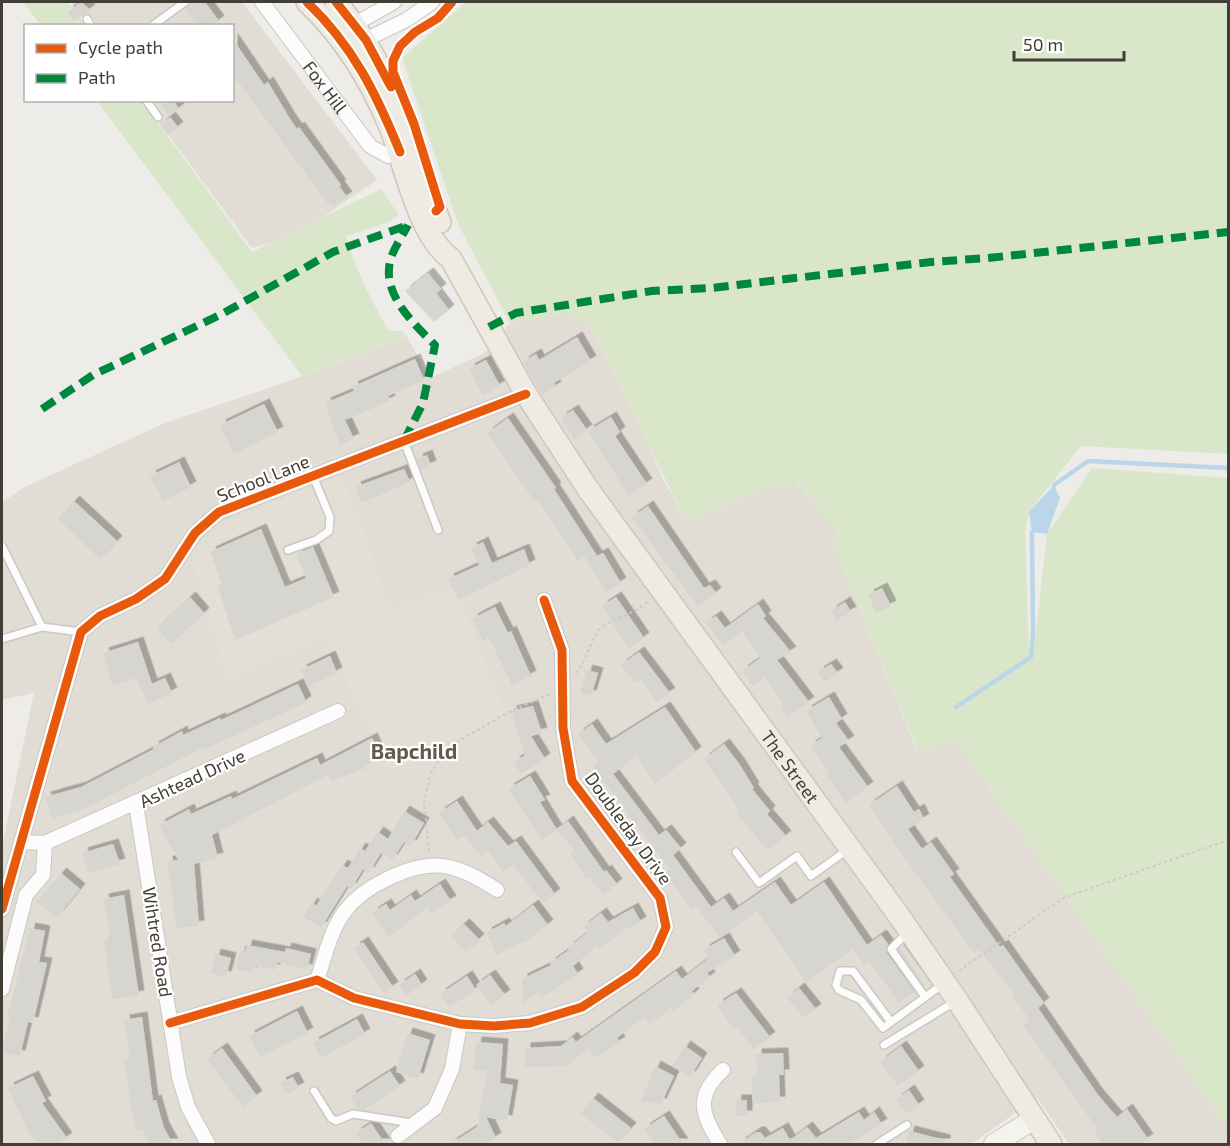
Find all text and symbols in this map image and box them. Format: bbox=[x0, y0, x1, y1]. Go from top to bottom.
legend bbox=[24, 24, 234, 102]
scale bar bbox=[1014, 24, 1124, 62]
text: 50 m bbox=[1023, 33, 1063, 55]
text: Cycle path bbox=[78, 36, 163, 58]
street label: Fox Hill bbox=[299, 56, 353, 118]
text: Path bbox=[78, 66, 116, 88]
street label: School Lane bbox=[213, 449, 313, 507]
street label: The Street bbox=[757, 726, 824, 808]
district label: Bapchild bbox=[371, 738, 457, 763]
street label: Ashtead Drive bbox=[136, 744, 248, 812]
street label: Doubleday Drive bbox=[581, 767, 677, 889]
street label: Wihtred Road bbox=[138, 885, 178, 999]

